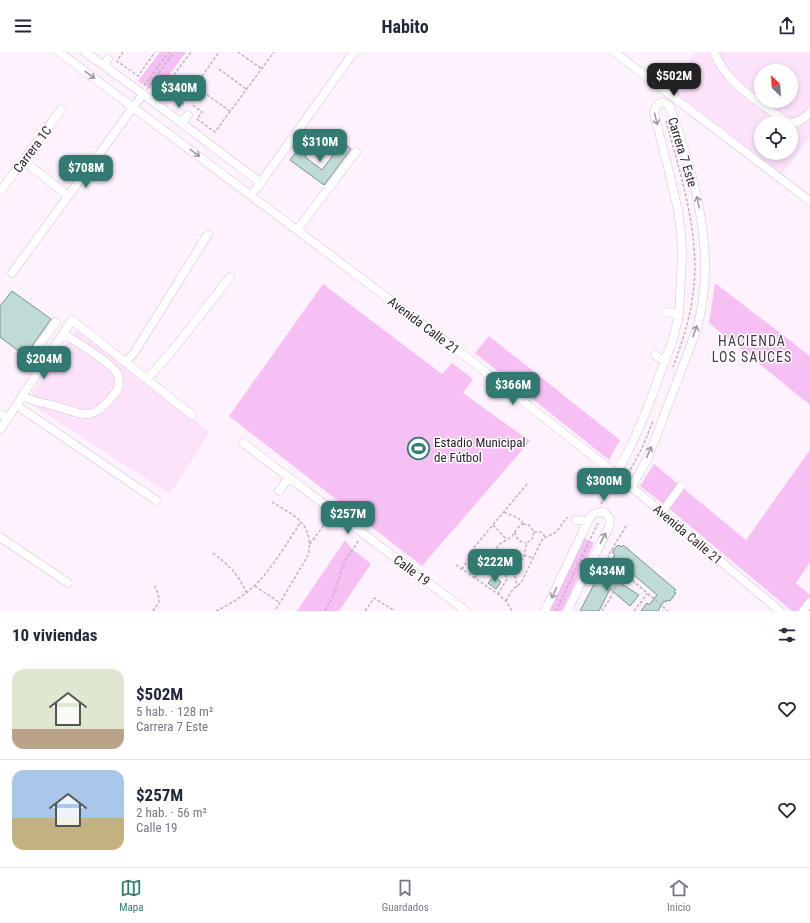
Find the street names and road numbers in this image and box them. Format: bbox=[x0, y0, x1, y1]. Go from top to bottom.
street label: Carrera 7 Este bbox=[665, 115, 700, 189]
street label: Carrera 1C bbox=[10, 123, 55, 175]
street label: Avenida Calle 21 bbox=[385, 294, 462, 357]
street label: Avenida Calle 21 bbox=[650, 501, 725, 568]
street label: Calle 19 bbox=[391, 552, 433, 589]

